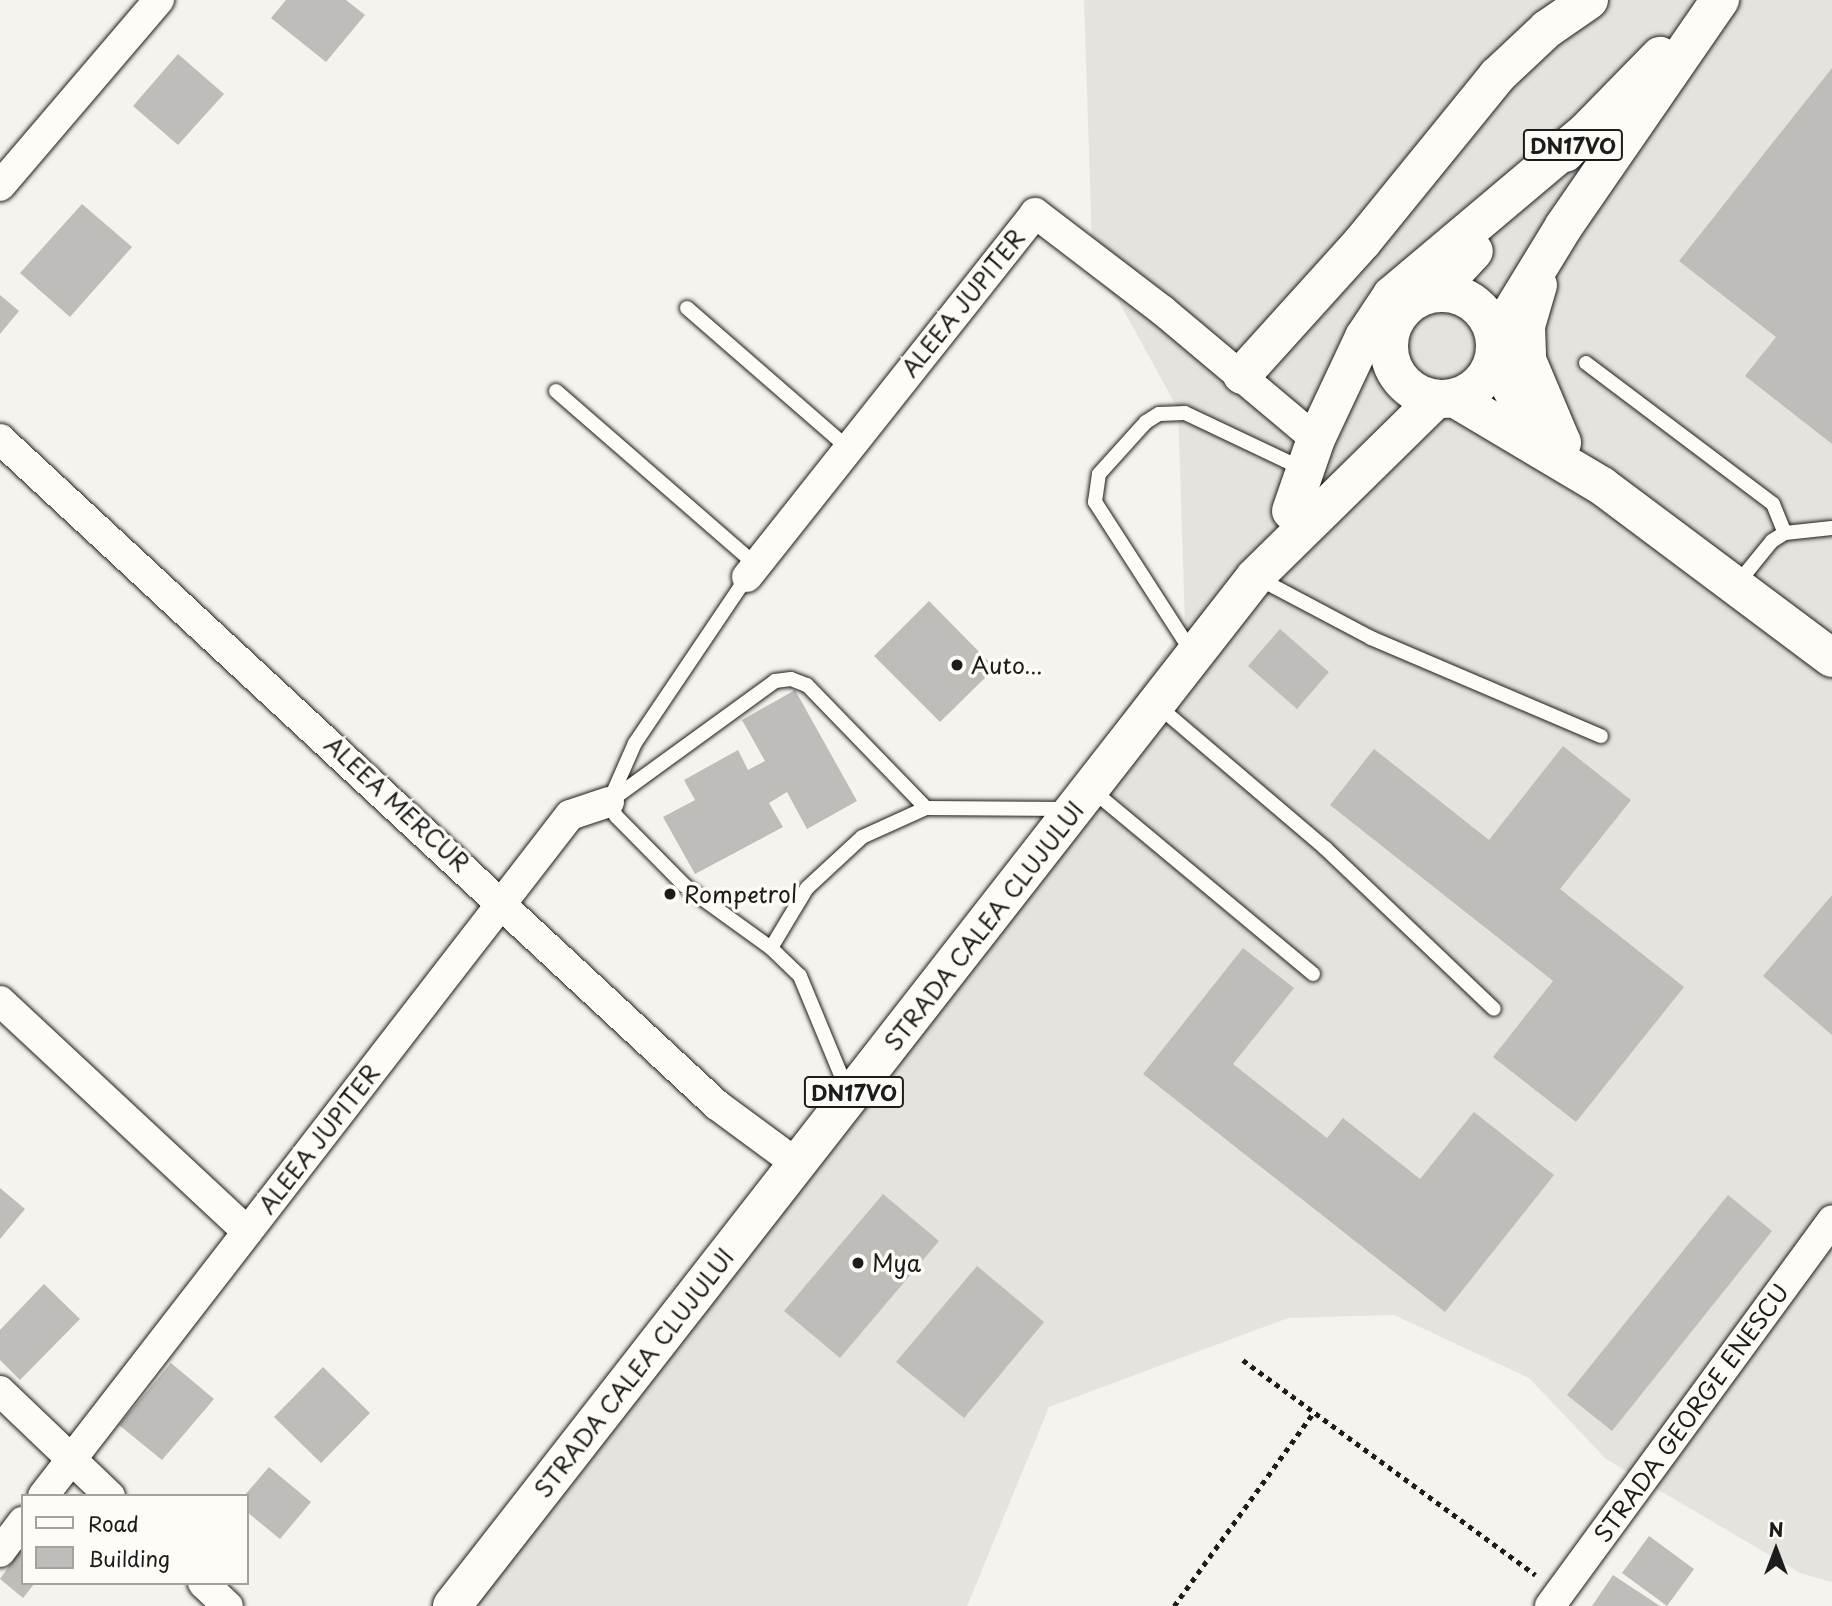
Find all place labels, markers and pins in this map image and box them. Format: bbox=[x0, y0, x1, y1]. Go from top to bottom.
place label: Auto... bbox=[971, 651, 1043, 679]
marker: Auto... bbox=[949, 657, 965, 673]
place label: Rompetrol bbox=[684, 880, 797, 908]
marker: Rompetrol bbox=[662, 886, 678, 902]
place label: Mya bbox=[872, 1249, 921, 1277]
marker: Mya bbox=[850, 1255, 866, 1271]

